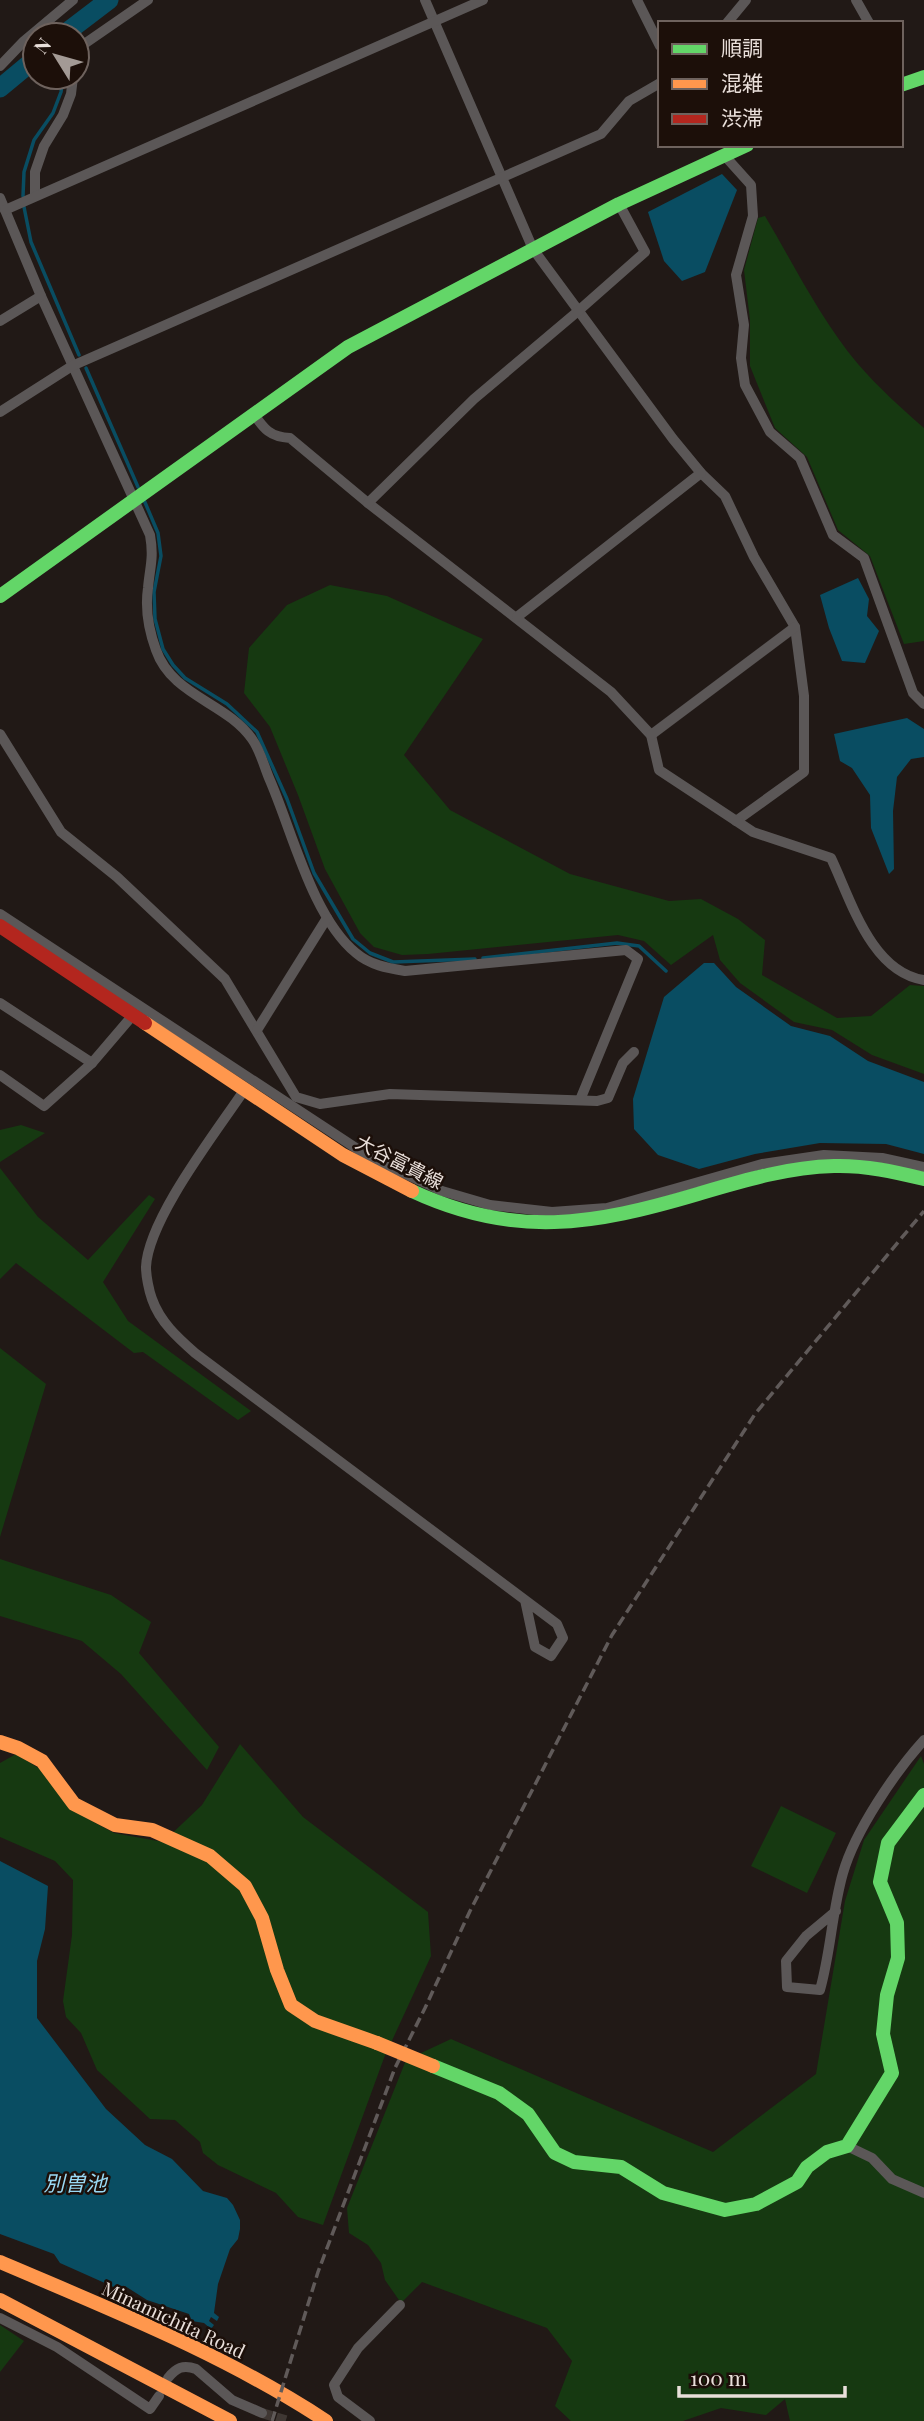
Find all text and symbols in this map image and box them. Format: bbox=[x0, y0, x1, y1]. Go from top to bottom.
north arrow bbox=[21, 21, 91, 91]
legend bbox=[658, 21, 903, 147]
text: N bbox=[27, 32, 56, 58]
text: 順調 bbox=[721, 33, 763, 61]
text: 混雑 bbox=[721, 68, 763, 96]
text: 渋滞 bbox=[721, 103, 763, 131]
street label: 大谷富貴線 bbox=[352, 1128, 448, 1194]
water label: 別曽池 bbox=[44, 2168, 108, 2196]
street label: Minamichita Road bbox=[98, 2274, 250, 2364]
scale bar bbox=[679, 2354, 845, 2398]
text: 100 m bbox=[690, 2363, 747, 2391]

